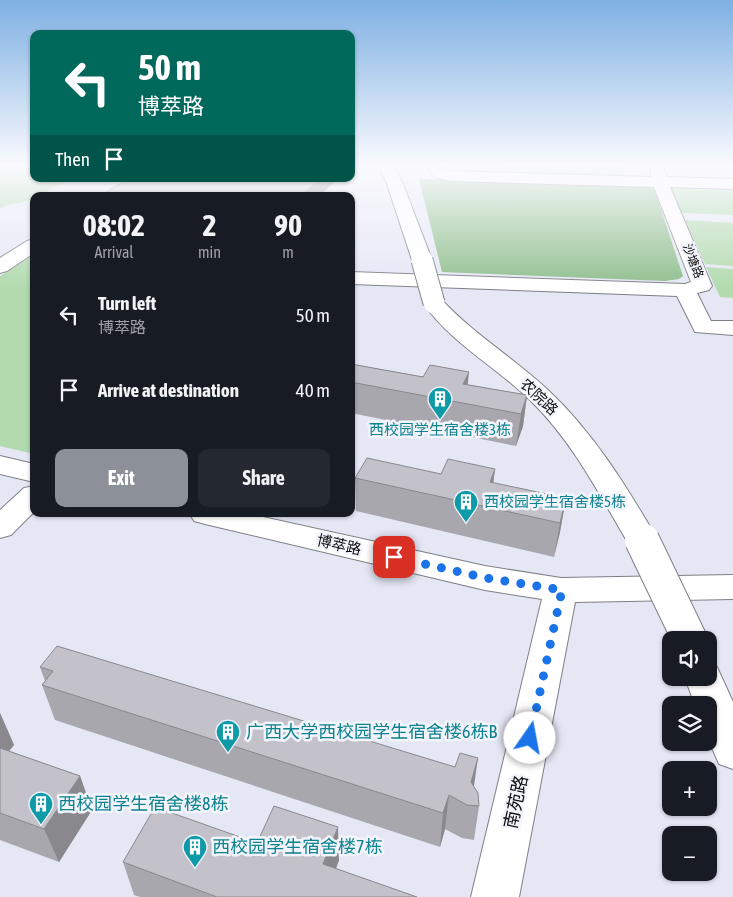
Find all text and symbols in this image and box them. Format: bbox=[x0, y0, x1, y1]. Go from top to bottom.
text: 50 m bbox=[138, 47, 201, 87]
icon: left bbox=[55, 50, 120, 115]
text: 博萃路 bbox=[138, 93, 204, 119]
icon: arrive bbox=[100, 145, 128, 173]
text: Then bbox=[55, 148, 90, 170]
text: 08:02 bbox=[83, 208, 145, 242]
text: 2 bbox=[202, 208, 217, 242]
text: 90 bbox=[274, 208, 302, 242]
street label: 沙塘路 bbox=[680, 242, 706, 280]
text: Arrival bbox=[94, 243, 134, 261]
text: min bbox=[198, 243, 221, 261]
text: m bbox=[282, 243, 294, 261]
text: Turn left bbox=[98, 292, 156, 314]
icon: left bbox=[55, 301, 83, 329]
text: 50 m bbox=[296, 304, 330, 326]
text: 博萃路 bbox=[98, 318, 146, 336]
street label: 农院路 bbox=[517, 375, 562, 418]
icon: arrive bbox=[55, 376, 83, 404]
text: Arrive at destination bbox=[98, 379, 239, 401]
text: 40 m bbox=[296, 379, 330, 401]
building icon: 西校园学生宿舍楼3栋 bbox=[427, 386, 453, 420]
place label: 西校园学生宿舍楼3栋 bbox=[369, 421, 511, 438]
button: Exit bbox=[55, 449, 188, 507]
button: Share bbox=[198, 449, 330, 507]
building icon: 西校园学生宿舍楼5栋 bbox=[453, 489, 479, 523]
place label: 西校园学生宿舍楼5栋 bbox=[484, 493, 626, 510]
street label: 博萃路 bbox=[315, 531, 363, 558]
pin bbox=[373, 536, 415, 578]
icon: arrive bbox=[380, 543, 408, 571]
map controls bbox=[662, 631, 717, 881]
button: sound bbox=[662, 631, 717, 686]
button: layers bbox=[662, 696, 717, 751]
position arrow bbox=[503, 711, 555, 763]
building icon: 广西大学西校园学生宿舍楼6栋B bbox=[215, 719, 241, 753]
place label: 广西大学西校园学生宿舍楼6栋B bbox=[246, 721, 497, 742]
button: + bbox=[662, 761, 717, 816]
street label: 南苑路 bbox=[500, 773, 531, 830]
building icon: 西校园学生宿舍楼8栋 bbox=[28, 791, 54, 825]
place label: 西校园学生宿舍楼8栋 bbox=[58, 793, 228, 814]
button: − bbox=[662, 826, 717, 881]
building icon: 西校园学生宿舍楼7栋 bbox=[182, 834, 208, 868]
place label: 西校园学生宿舍楼7栋 bbox=[212, 836, 382, 857]

